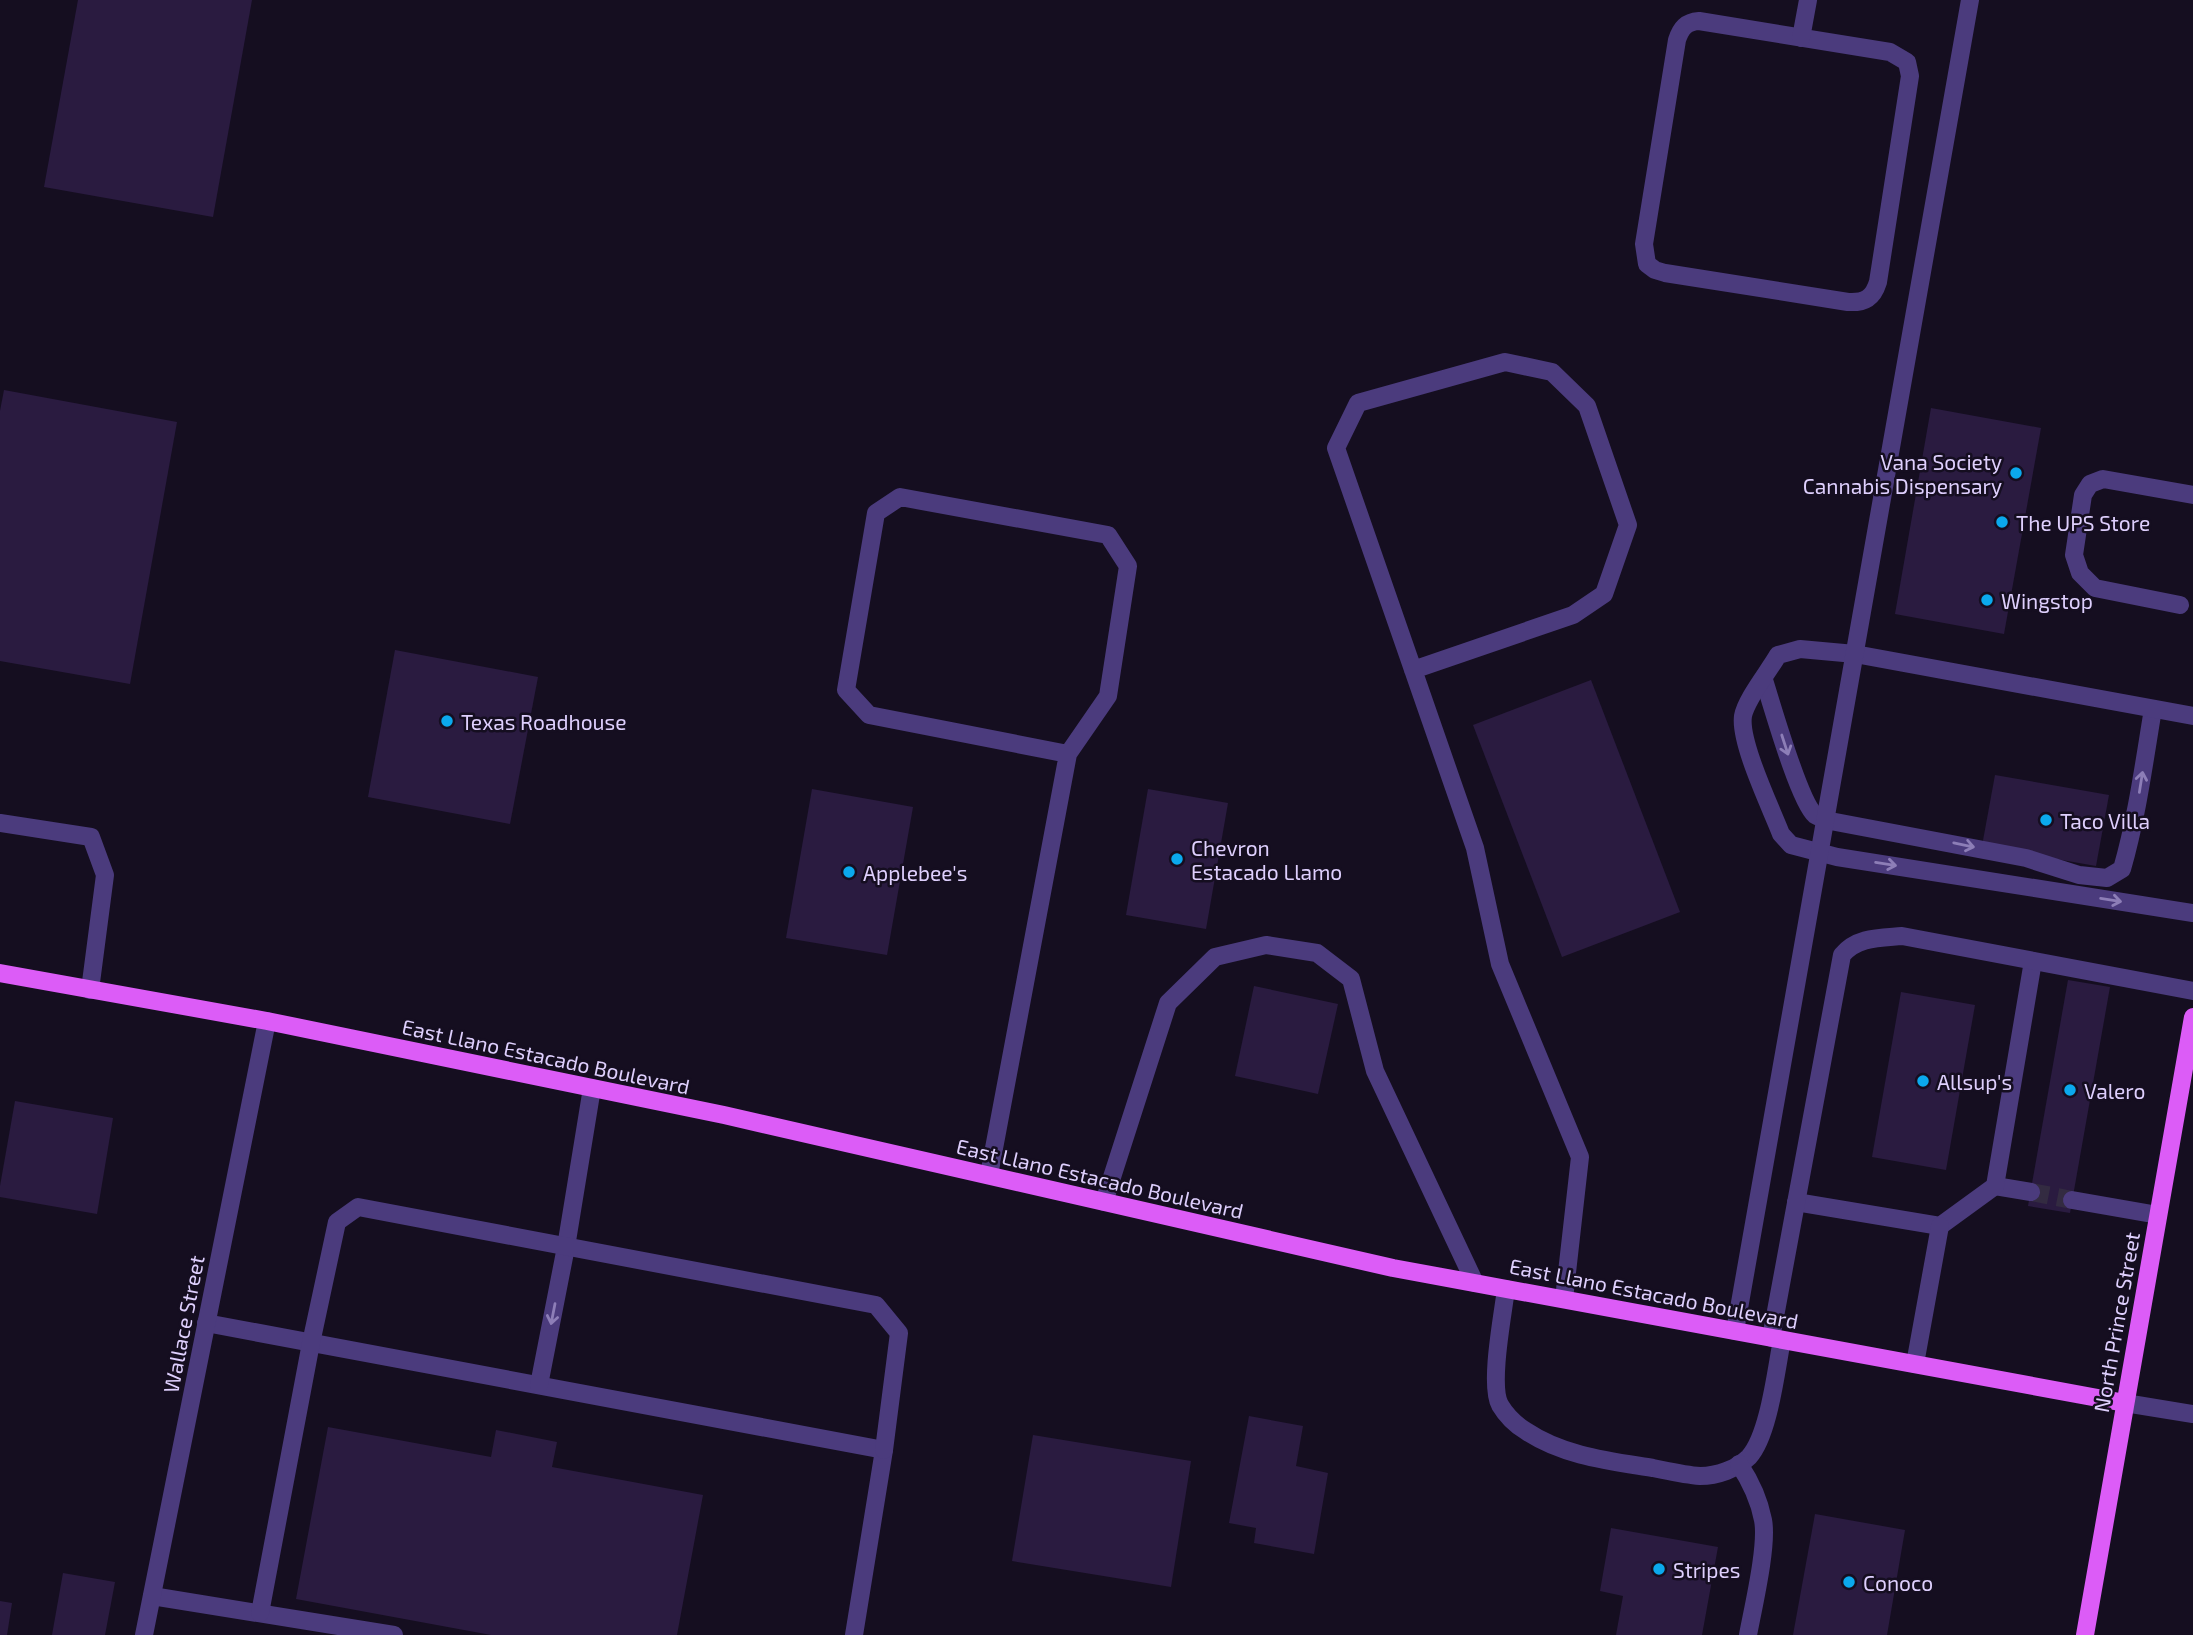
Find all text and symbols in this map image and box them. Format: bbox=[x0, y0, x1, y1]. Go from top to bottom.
place label: Vana Society Cannabis Dispensary bbox=[1803, 449, 2002, 498]
marker: Vana Society Cannabis Dispensary bbox=[2008, 465, 2024, 481]
place label: The UPS Store bbox=[2016, 510, 2150, 535]
marker: The UPS Store bbox=[1994, 514, 2010, 530]
place label: Wingstop bbox=[2001, 588, 2093, 613]
marker: Wingstop bbox=[1979, 592, 1995, 608]
place label: Texas Roadhouse bbox=[461, 709, 627, 734]
marker: Texas Roadhouse bbox=[439, 713, 455, 729]
one-way arrow bbox=[1780, 733, 1792, 755]
one-way arrow bbox=[2135, 771, 2148, 794]
place label: Taco Villa bbox=[2060, 808, 2150, 833]
marker: Taco Villa bbox=[2038, 812, 2054, 828]
place label: Chevron Estacado Llamo bbox=[1191, 835, 1342, 884]
one-way arrow bbox=[1952, 839, 1975, 853]
marker: Chevron Estacado Llamo bbox=[1169, 851, 1185, 867]
one-way arrow bbox=[1875, 858, 1897, 871]
place label: Applebee's bbox=[863, 860, 967, 885]
marker: Applebee's bbox=[841, 864, 857, 880]
one-way arrow bbox=[2099, 894, 2122, 907]
street label: East Llano Estacado Boulevard bbox=[400, 1013, 692, 1099]
place label: Allsup's bbox=[1937, 1069, 2012, 1094]
marker: Allsup's bbox=[1915, 1073, 1931, 1089]
place label: Valero bbox=[2084, 1078, 2145, 1103]
marker: Valero bbox=[2062, 1082, 2078, 1098]
street label: East Llano Estacado Boulevard bbox=[954, 1133, 1246, 1223]
street label: North Prince Street bbox=[2088, 1230, 2144, 1414]
street label: Wallace Street bbox=[157, 1253, 209, 1395]
street label: East Llano Estacado Boulevard bbox=[1508, 1253, 1800, 1333]
one-way arrow bbox=[546, 1302, 560, 1325]
place label: Stripes bbox=[1673, 1557, 1740, 1582]
marker: Stripes bbox=[1651, 1561, 1667, 1577]
place label: Conoco bbox=[1863, 1570, 1933, 1595]
marker: Conoco bbox=[1841, 1574, 1857, 1590]

